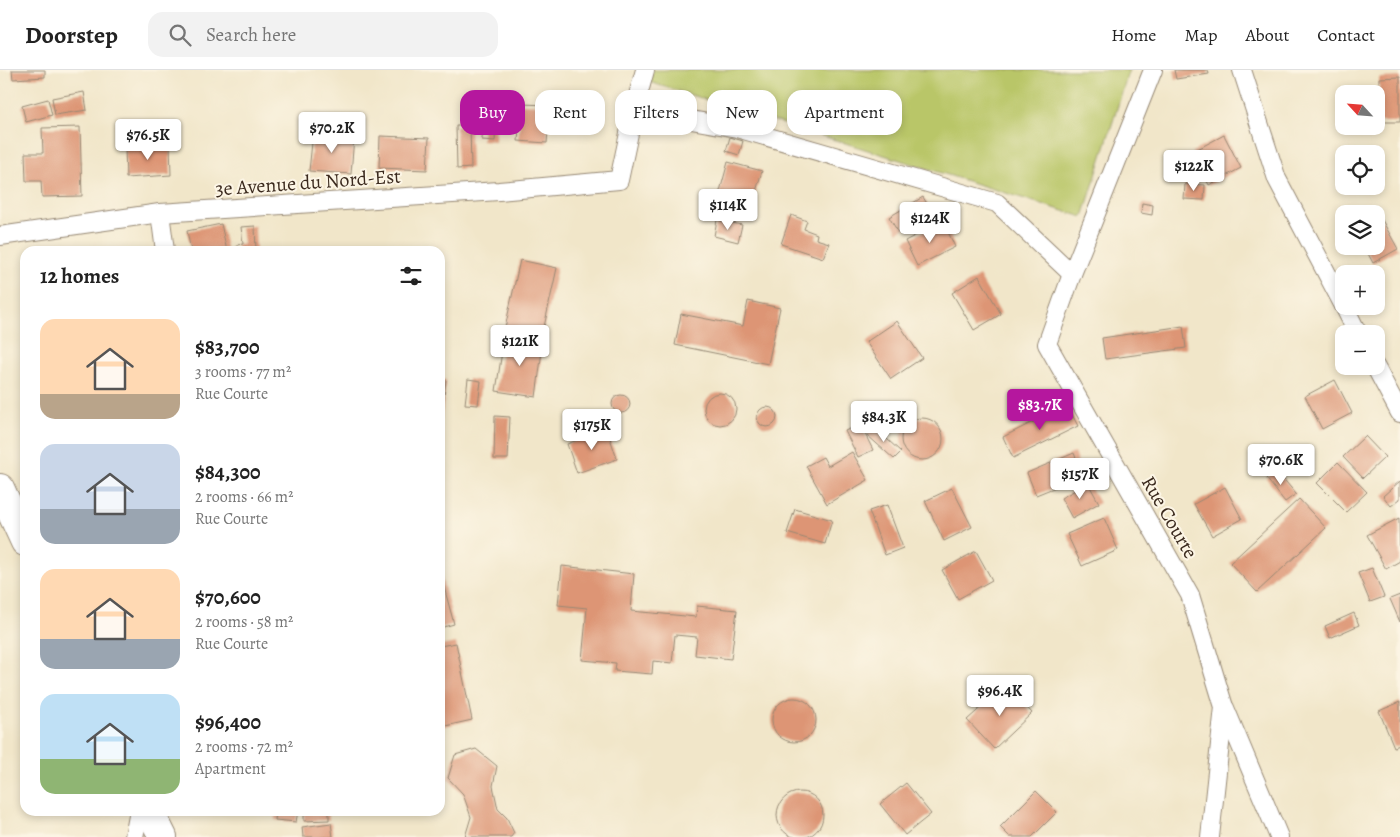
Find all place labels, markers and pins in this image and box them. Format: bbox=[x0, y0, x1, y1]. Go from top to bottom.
pin: $70.2K bbox=[291, 112, 373, 154]
pin: $76.5K bbox=[107, 118, 189, 161]
pin: $122K bbox=[1159, 150, 1229, 192]
pin: $114K bbox=[693, 189, 763, 231]
pin: $124K bbox=[895, 202, 965, 244]
pin: $121K bbox=[485, 324, 555, 367]
pin: $83.7K bbox=[999, 388, 1081, 431]
pin: $84.3K bbox=[843, 400, 925, 443]
pin: $175K bbox=[557, 408, 627, 451]
pin: $70.6K bbox=[1240, 444, 1322, 486]
pin: $157K bbox=[1045, 458, 1115, 500]
pin: $96.4K bbox=[959, 674, 1041, 717]

